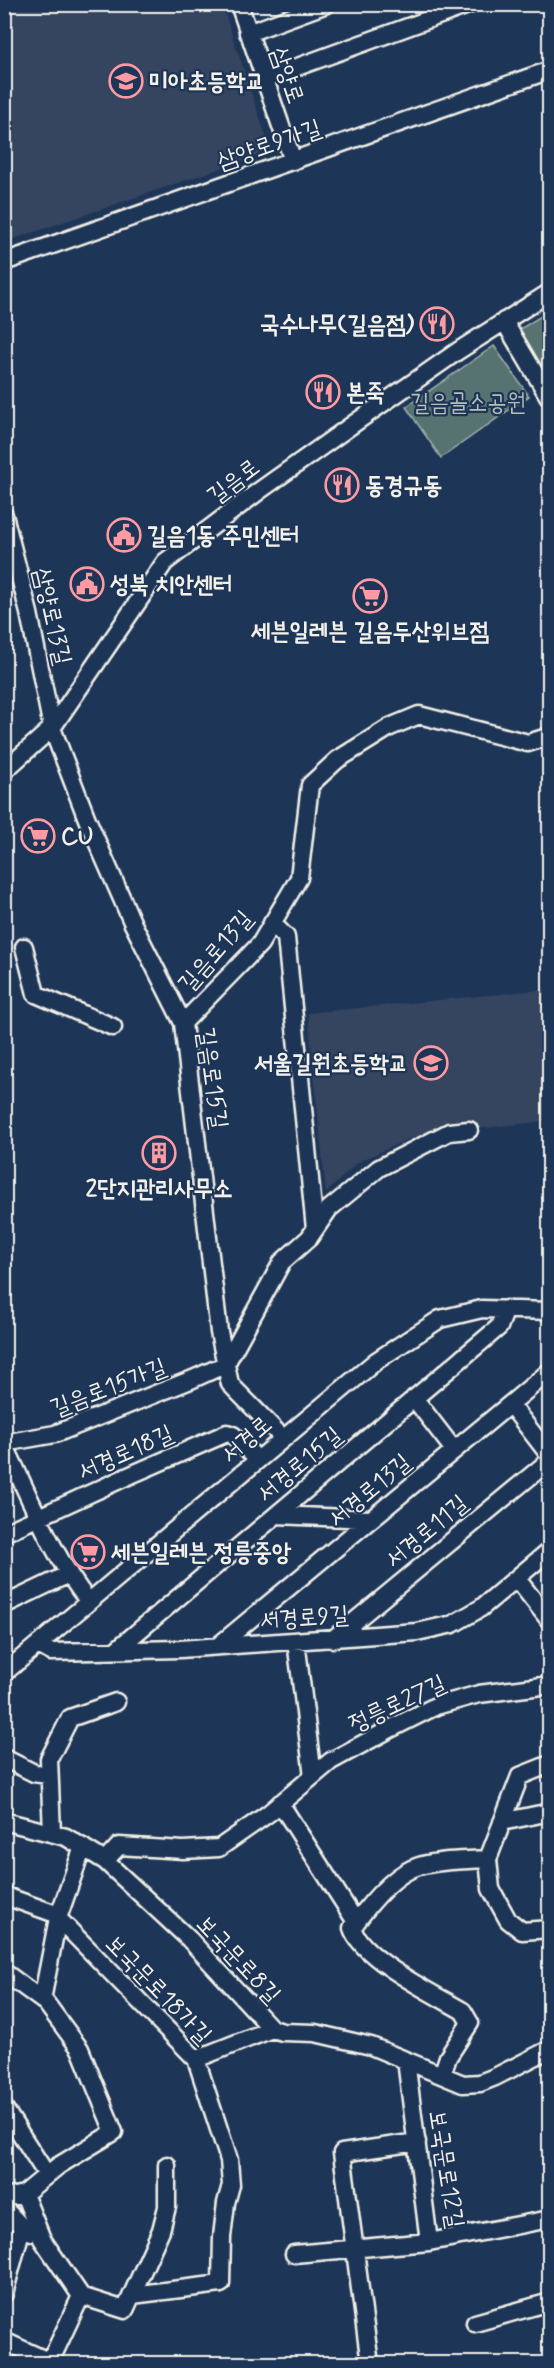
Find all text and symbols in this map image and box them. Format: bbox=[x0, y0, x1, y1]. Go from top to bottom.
street label: 삼양로 bbox=[262, 43, 311, 108]
school or university icon: 미아초등학교 bbox=[108, 63, 144, 99]
place label: 미아초등학교 bbox=[149, 67, 265, 98]
street label: 삼양로9가길 bbox=[213, 113, 326, 178]
restaurant icon: 국수나무(길음점) bbox=[419, 306, 455, 342]
place label: 국수나무(길음점) bbox=[260, 310, 414, 341]
restaurant icon: 본죽 bbox=[305, 374, 341, 410]
place label: 본죽 bbox=[346, 378, 385, 409]
park label: 길음골소공원 bbox=[410, 388, 526, 419]
street label: 길음로 bbox=[201, 452, 266, 512]
restaurant icon: 동경규동 bbox=[324, 467, 360, 503]
place label: 동경규동 bbox=[365, 471, 442, 502]
public building icon: 길음1동 주민센터 bbox=[106, 517, 142, 553]
place label: 길음1동 주민센터 bbox=[147, 521, 299, 552]
street label: 삼양로13길 bbox=[25, 565, 78, 668]
public building icon: 성북 치안센터 bbox=[69, 566, 105, 602]
place label: 성북 치안센터 bbox=[110, 570, 232, 601]
supermarket icon: 세븐일레븐 길음두산위브점 bbox=[352, 578, 388, 614]
place label: 세븐일레븐 길음두산위브점 bbox=[250, 617, 489, 648]
supermarket icon: CU bbox=[20, 818, 56, 854]
place label: CU bbox=[61, 822, 94, 853]
street label: 길음로13길 bbox=[172, 905, 260, 999]
street label: 길음로15길 bbox=[189, 1025, 234, 1131]
school or university icon: 서울길원초등학교 bbox=[413, 1045, 449, 1081]
place label: 서울길원초등학교 bbox=[254, 1049, 408, 1080]
building icon: 2단지관리사무소 bbox=[141, 1135, 177, 1171]
place label: 2단지관리사무소 bbox=[86, 1174, 232, 1205]
street label: 길음로15가길 bbox=[46, 1352, 171, 1425]
street label: 서경로 bbox=[215, 1409, 279, 1471]
street label: 서경로18길 bbox=[73, 1419, 178, 1488]
street label: 서경로15길 bbox=[251, 1420, 349, 1510]
street label: 서경로13길 bbox=[322, 1448, 418, 1535]
street label: 서경로11길 bbox=[379, 1489, 475, 1576]
supermarket icon: 세븐일레븐 정릉중앙 bbox=[70, 1534, 106, 1570]
place label: 세븐일레븐 정릉중앙 bbox=[110, 1538, 292, 1569]
street label: 서경로9길 bbox=[259, 1600, 350, 1637]
street label: 정릉로27길 bbox=[344, 1668, 451, 1740]
street label: 보국문로8길 bbox=[189, 1909, 287, 2011]
street label: 보국문로18가길 bbox=[98, 1929, 218, 2051]
street label: 보국문로12길 bbox=[421, 2108, 470, 2230]

